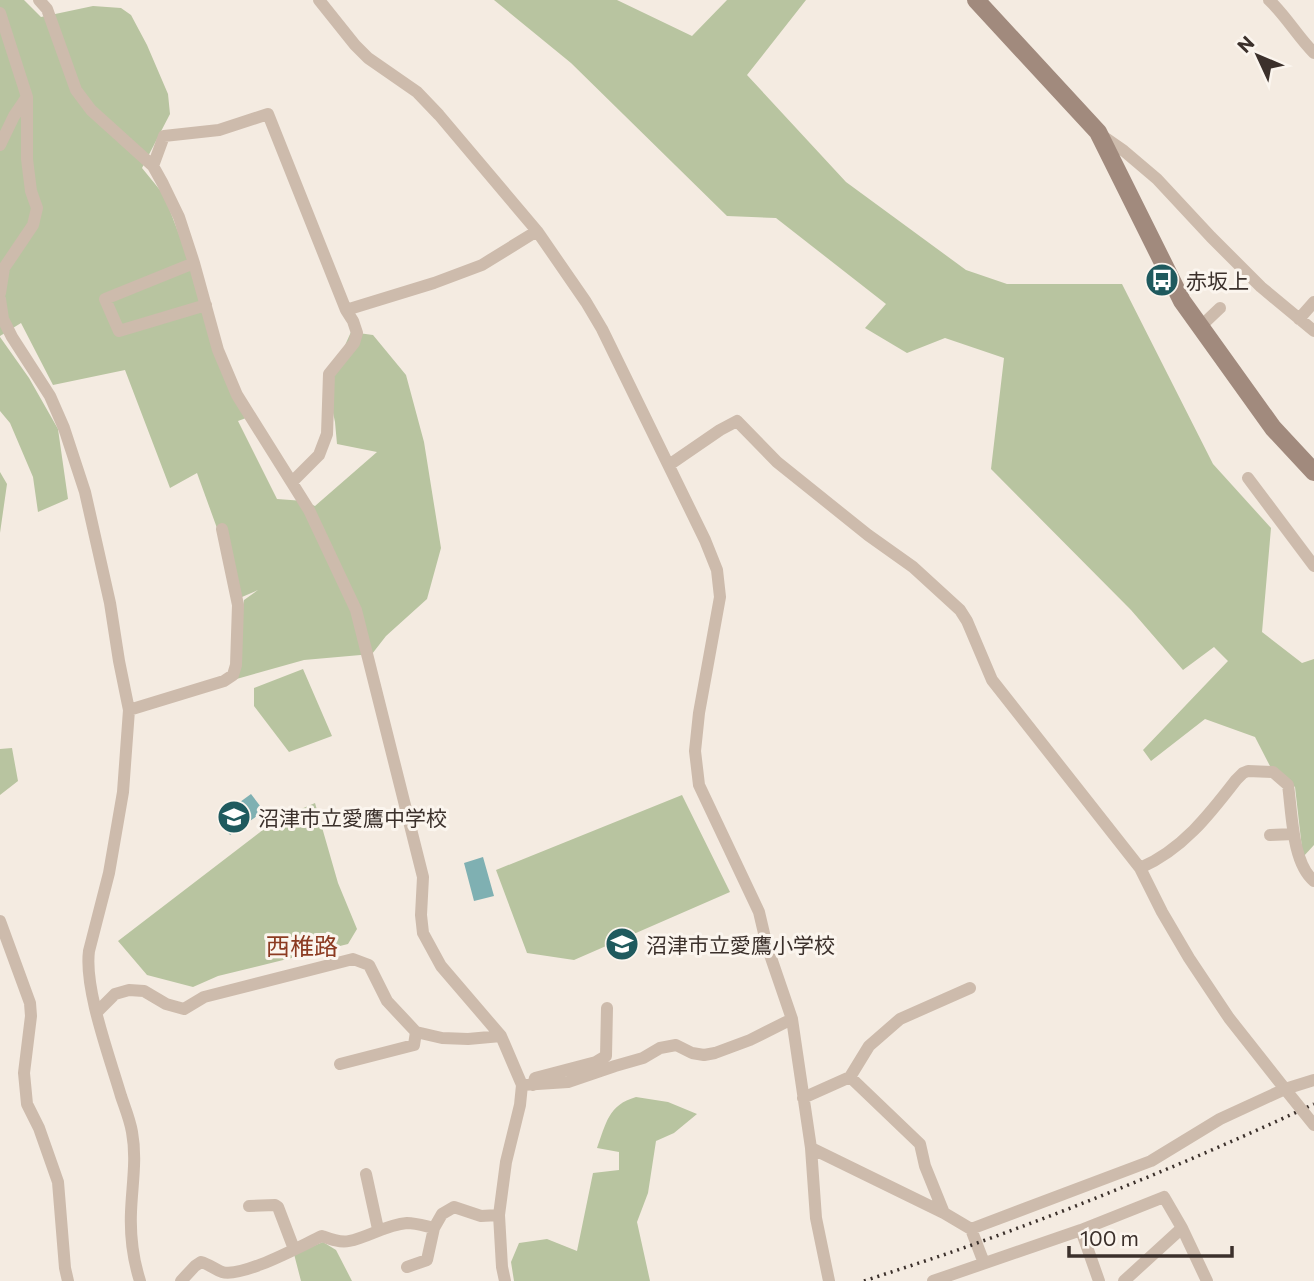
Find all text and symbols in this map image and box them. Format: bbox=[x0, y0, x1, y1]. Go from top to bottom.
north arrow bbox=[1223, 21, 1293, 91]
text: N bbox=[1232, 31, 1259, 57]
bus stop icon: 赤坂上 bbox=[1143, 261, 1181, 299]
place label: 赤坂上 bbox=[1186, 268, 1249, 293]
school or university icon: 沼津市立愛鷹中学校 bbox=[215, 798, 253, 836]
place label: 沼津市立愛鷹中学校 bbox=[258, 805, 447, 830]
school or university icon: 沼津市立愛鷹小学校 bbox=[603, 925, 641, 963]
district label: 西椎路 bbox=[266, 931, 338, 960]
place label: 沼津市立愛鷹小学校 bbox=[646, 932, 835, 957]
scale bar bbox=[1069, 1214, 1232, 1258]
text: 100 m bbox=[1080, 1225, 1139, 1250]

